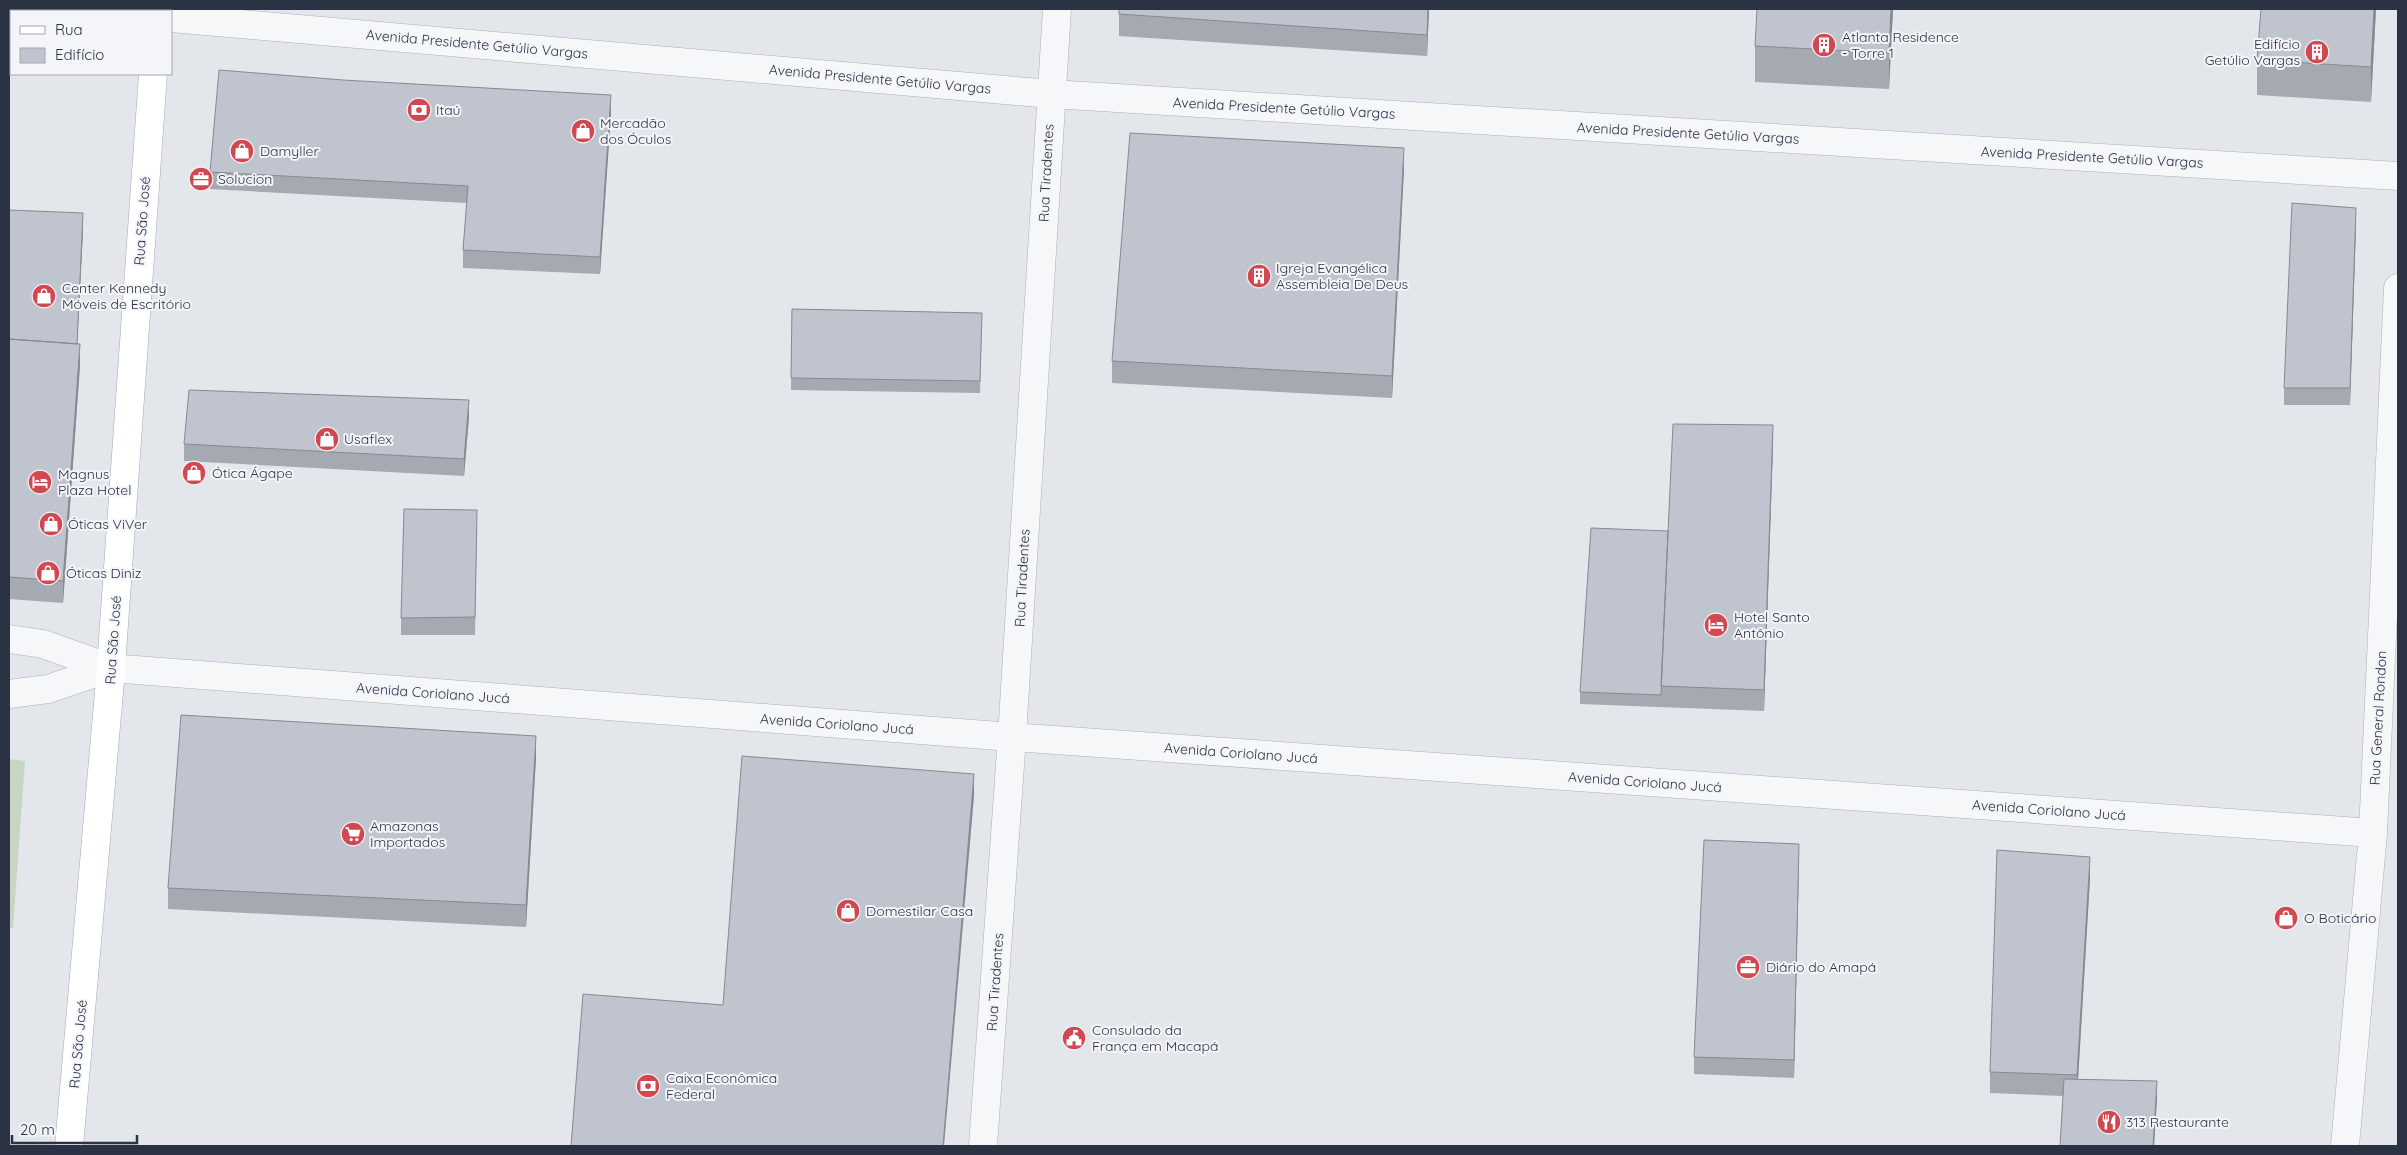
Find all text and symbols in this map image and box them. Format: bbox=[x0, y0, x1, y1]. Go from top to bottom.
legend bbox=[10, 10, 172, 75]
text: Rua bbox=[55, 20, 83, 39]
street label: Avenida Presidente Getúlio Vargas bbox=[365, 25, 589, 63]
place label: Atlanta Residence - Torre 1 bbox=[1842, 28, 1959, 62]
building icon: Atlanta Residence - Torre 1 bbox=[1811, 32, 1837, 58]
place label: Edifício Getúlio Vargas bbox=[2205, 35, 2300, 69]
building icon: Edifício Getúlio Vargas bbox=[2304, 39, 2330, 65]
text: Edifício bbox=[55, 45, 104, 64]
street label: Avenida Presidente Getúlio Vargas bbox=[768, 60, 992, 98]
street label: Avenida Presidente Getúlio Vargas bbox=[1172, 93, 1396, 123]
bank icon: Itaú bbox=[406, 97, 432, 123]
place label: Itaú bbox=[436, 101, 461, 119]
place label: Mercadão dos Óculos bbox=[600, 114, 671, 148]
shop icon: Mercadão dos Óculos bbox=[570, 118, 596, 144]
street label: Avenida Presidente Getúlio Vargas bbox=[1576, 118, 1800, 148]
street label: Rua Tiradentes bbox=[1034, 123, 1058, 223]
shop icon: Damyller bbox=[229, 138, 255, 164]
place label: Damyller bbox=[260, 142, 319, 160]
street label: Avenida Presidente Getúlio Vargas bbox=[1980, 142, 2204, 172]
office icon: Solucion bbox=[188, 166, 214, 192]
place label: Solucion bbox=[218, 170, 272, 188]
street label: Rua São José bbox=[130, 176, 154, 266]
place label: Igreja Evangélica Assembleia De Deus bbox=[1276, 259, 1408, 293]
building icon: Igreja Evangélica Assembleia De Deus bbox=[1246, 263, 1272, 289]
place label: Center Kennedy Móveis de Escritório bbox=[62, 279, 191, 313]
shop icon: Center Kennedy Móveis de Escritório bbox=[31, 283, 57, 309]
shop icon: Usaflex bbox=[314, 426, 340, 452]
place label: Usaflex bbox=[344, 430, 392, 448]
shop icon: Ótica Ágape bbox=[181, 460, 207, 486]
place label: Ótica Ágape bbox=[212, 464, 293, 482]
place label: Magnus Plaza Hotel bbox=[58, 465, 131, 499]
hotel icon: Magnus Plaza Hotel bbox=[27, 469, 53, 495]
shop icon: Óticas ViVer bbox=[38, 511, 64, 537]
place label: Óticas ViVer bbox=[68, 515, 148, 533]
street label: Rua Tiradentes bbox=[1010, 528, 1034, 628]
shop icon: Óticas Diniz bbox=[35, 560, 61, 586]
place label: Óticas Diniz bbox=[66, 564, 142, 582]
street label: Rua São José bbox=[101, 595, 125, 685]
place label: Hotel Santo Antônio bbox=[1734, 608, 1810, 642]
hotel icon: Hotel Santo Antônio bbox=[1703, 612, 1729, 638]
street label: Rua General Rondon bbox=[2365, 650, 2391, 786]
street label: Avenida Coriolano Jucá bbox=[356, 679, 510, 707]
street label: Avenida Coriolano Jucá bbox=[760, 710, 914, 738]
street label: Avenida Coriolano Jucá bbox=[1164, 739, 1318, 767]
street label: Avenida Coriolano Jucá bbox=[1568, 768, 1722, 796]
street label: Avenida Coriolano Jucá bbox=[1972, 796, 2126, 824]
place label: Amazonas Importados bbox=[370, 817, 445, 851]
supermarket icon: Amazonas Importados bbox=[340, 821, 366, 847]
shop icon: Domestilar Casa bbox=[835, 898, 861, 924]
place label: Domestilar Casa bbox=[866, 902, 973, 920]
shop icon: O Boticário bbox=[2273, 905, 2299, 931]
place label: O Boticário bbox=[2304, 909, 2376, 927]
street label: Rua Tiradentes bbox=[983, 932, 1007, 1032]
office icon: Diário do Amapá bbox=[1735, 954, 1761, 980]
place label: Diário do Amapá bbox=[1766, 958, 1876, 976]
street label: Rua São José bbox=[65, 999, 91, 1089]
place label: Consulado da França em Macapá bbox=[1092, 1021, 1218, 1055]
public building icon: Consulado da França em Macapá bbox=[1061, 1025, 1087, 1051]
place label: Caixa Econômica Federal bbox=[666, 1069, 777, 1103]
bank icon: Caixa Econômica Federal bbox=[635, 1073, 661, 1099]
restaurant icon: 313 Restaurante bbox=[2096, 1109, 2122, 1135]
scale bar bbox=[12, 1112, 138, 1144]
place label: 313 Restaurante bbox=[2126, 1113, 2229, 1131]
text: 20 m bbox=[20, 1120, 55, 1139]

